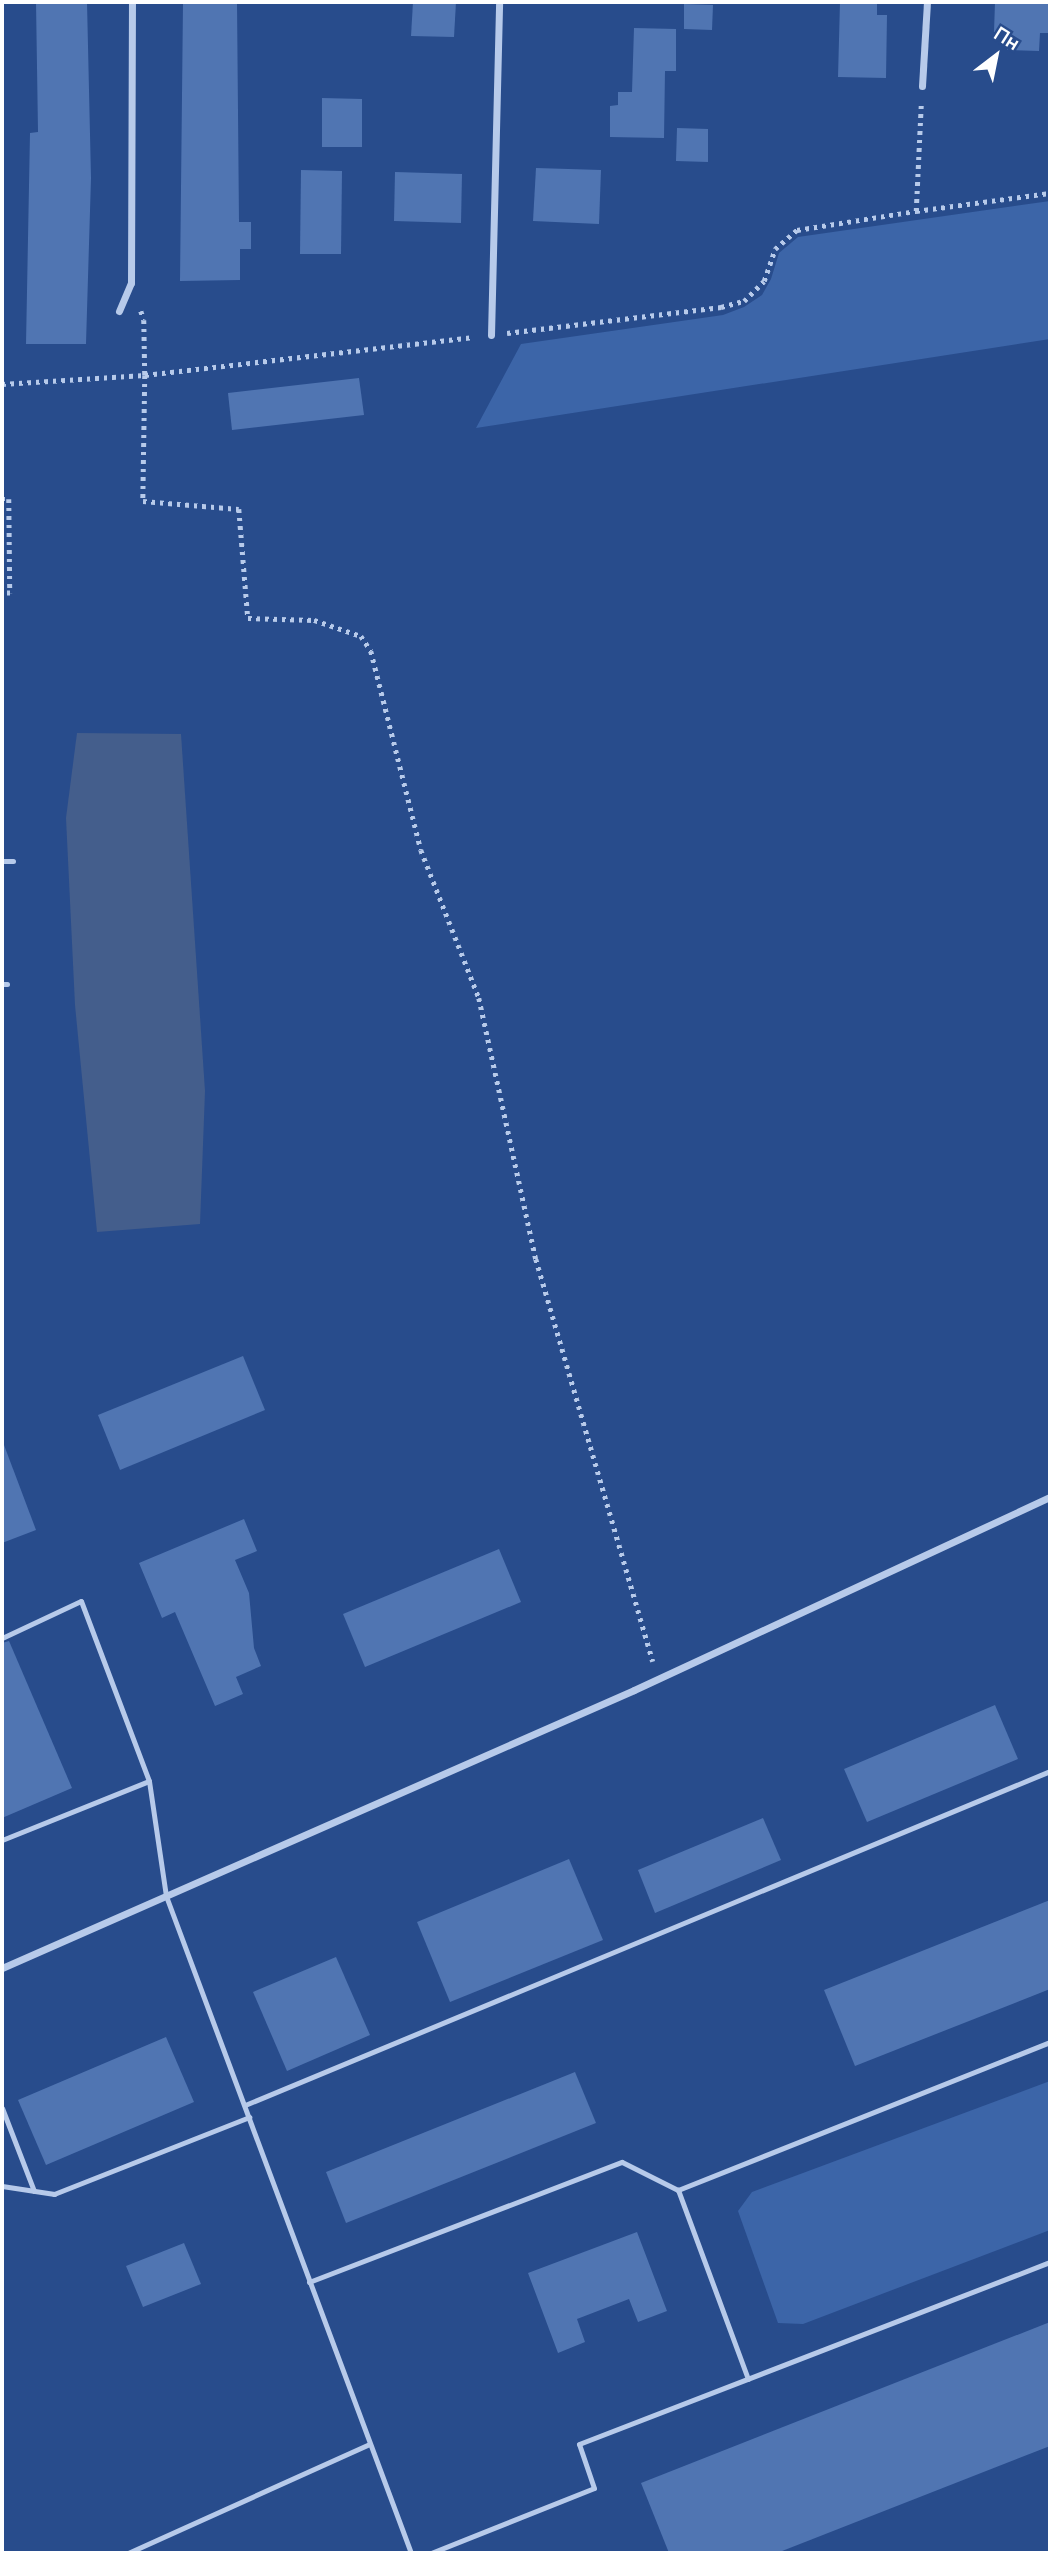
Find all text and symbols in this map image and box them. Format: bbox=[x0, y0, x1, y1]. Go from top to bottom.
text: Пн bbox=[989, 20, 1025, 56]
north arrow bbox=[961, 21, 1031, 91]

